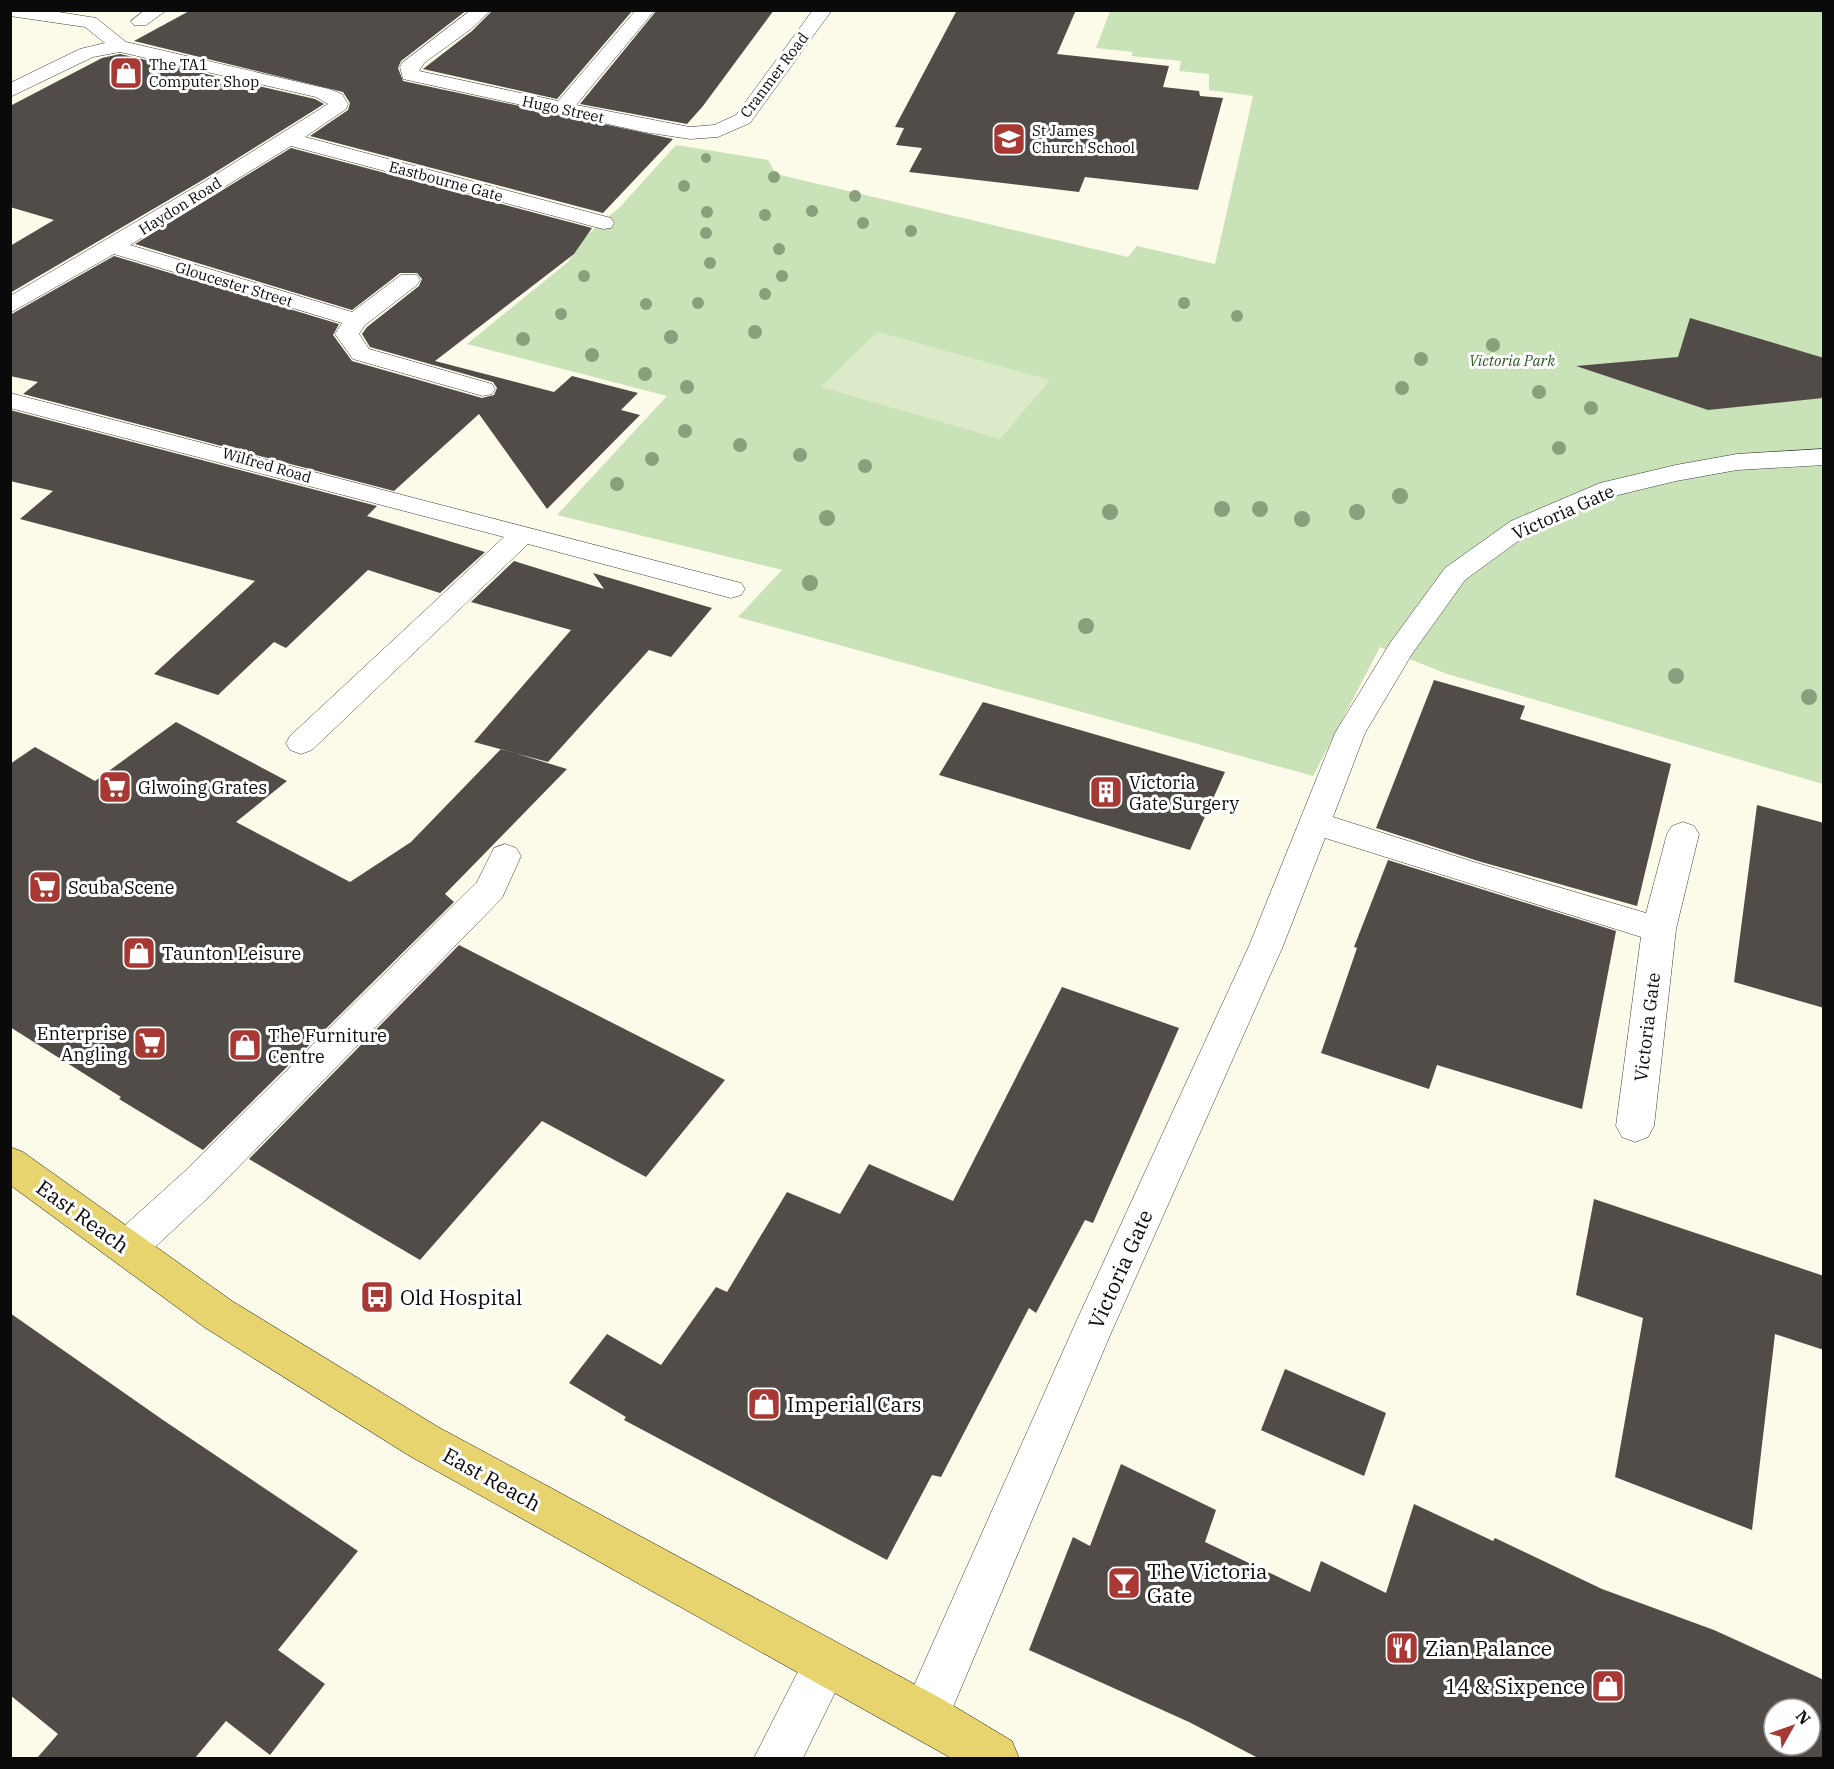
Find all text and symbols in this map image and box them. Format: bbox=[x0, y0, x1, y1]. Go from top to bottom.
street label: Cranmer Road bbox=[736, 28, 812, 122]
shop icon: The TA1 Computer Shop bbox=[108, 55, 144, 91]
place label: The TA1 Computer Shop bbox=[149, 55, 259, 91]
street label: Hugo Street bbox=[520, 91, 606, 127]
school or university icon: St James Church School bbox=[991, 121, 1027, 157]
place label: St James Church School bbox=[1032, 121, 1135, 157]
street label: Eastbourne Gate bbox=[387, 157, 505, 205]
street label: Haydon Road bbox=[135, 173, 225, 239]
street label: Gloucester Street bbox=[173, 257, 295, 311]
park label: Victoria Park bbox=[1469, 351, 1555, 370]
street label: Wilfred Road bbox=[220, 443, 314, 487]
street label: Victoria Gate bbox=[1508, 479, 1618, 545]
supermarket icon: Glwoing Grates bbox=[97, 769, 133, 805]
place label: Victoria Gate Surgery bbox=[1129, 771, 1240, 815]
building icon: Victoria Gate Surgery bbox=[1088, 774, 1124, 810]
place label: Glwoing Grates bbox=[138, 776, 267, 799]
supermarket icon: Scuba Scene bbox=[27, 869, 63, 905]
place label: Scuba Scene bbox=[68, 876, 174, 899]
shop icon: Taunton Leisure bbox=[121, 935, 157, 971]
place label: Taunton Leisure bbox=[162, 942, 301, 965]
street label: Victoria Gate bbox=[1629, 971, 1665, 1083]
place label: Enterprise Angling bbox=[37, 1022, 127, 1066]
place label: The Furniture Centre bbox=[268, 1024, 387, 1068]
supermarket icon: Enterprise Angling bbox=[132, 1025, 168, 1061]
shop icon: The Furniture Centre bbox=[227, 1027, 263, 1063]
street label: East Reach bbox=[31, 1173, 135, 1259]
street label: Victoria Gate bbox=[1081, 1205, 1159, 1333]
bus stop icon: Old Hospital bbox=[359, 1279, 395, 1315]
place label: Old Hospital bbox=[400, 1283, 522, 1311]
shop icon: Imperial Cars bbox=[746, 1386, 782, 1422]
place label: Imperial Cars bbox=[787, 1390, 922, 1418]
street label: East Reach bbox=[438, 1441, 546, 1517]
place label: The Victoria Gate bbox=[1147, 1557, 1268, 1609]
bar icon: The Victoria Gate bbox=[1106, 1565, 1142, 1601]
restaurant icon: Zian Palance bbox=[1384, 1630, 1420, 1666]
place label: Zian Palance bbox=[1425, 1634, 1552, 1662]
shop icon: 14 & Sixpence bbox=[1590, 1668, 1626, 1704]
place label: 14 & Sixpence bbox=[1445, 1672, 1585, 1700]
north arrow bbox=[1762, 1697, 1822, 1757]
text: N bbox=[1792, 1706, 1815, 1729]

